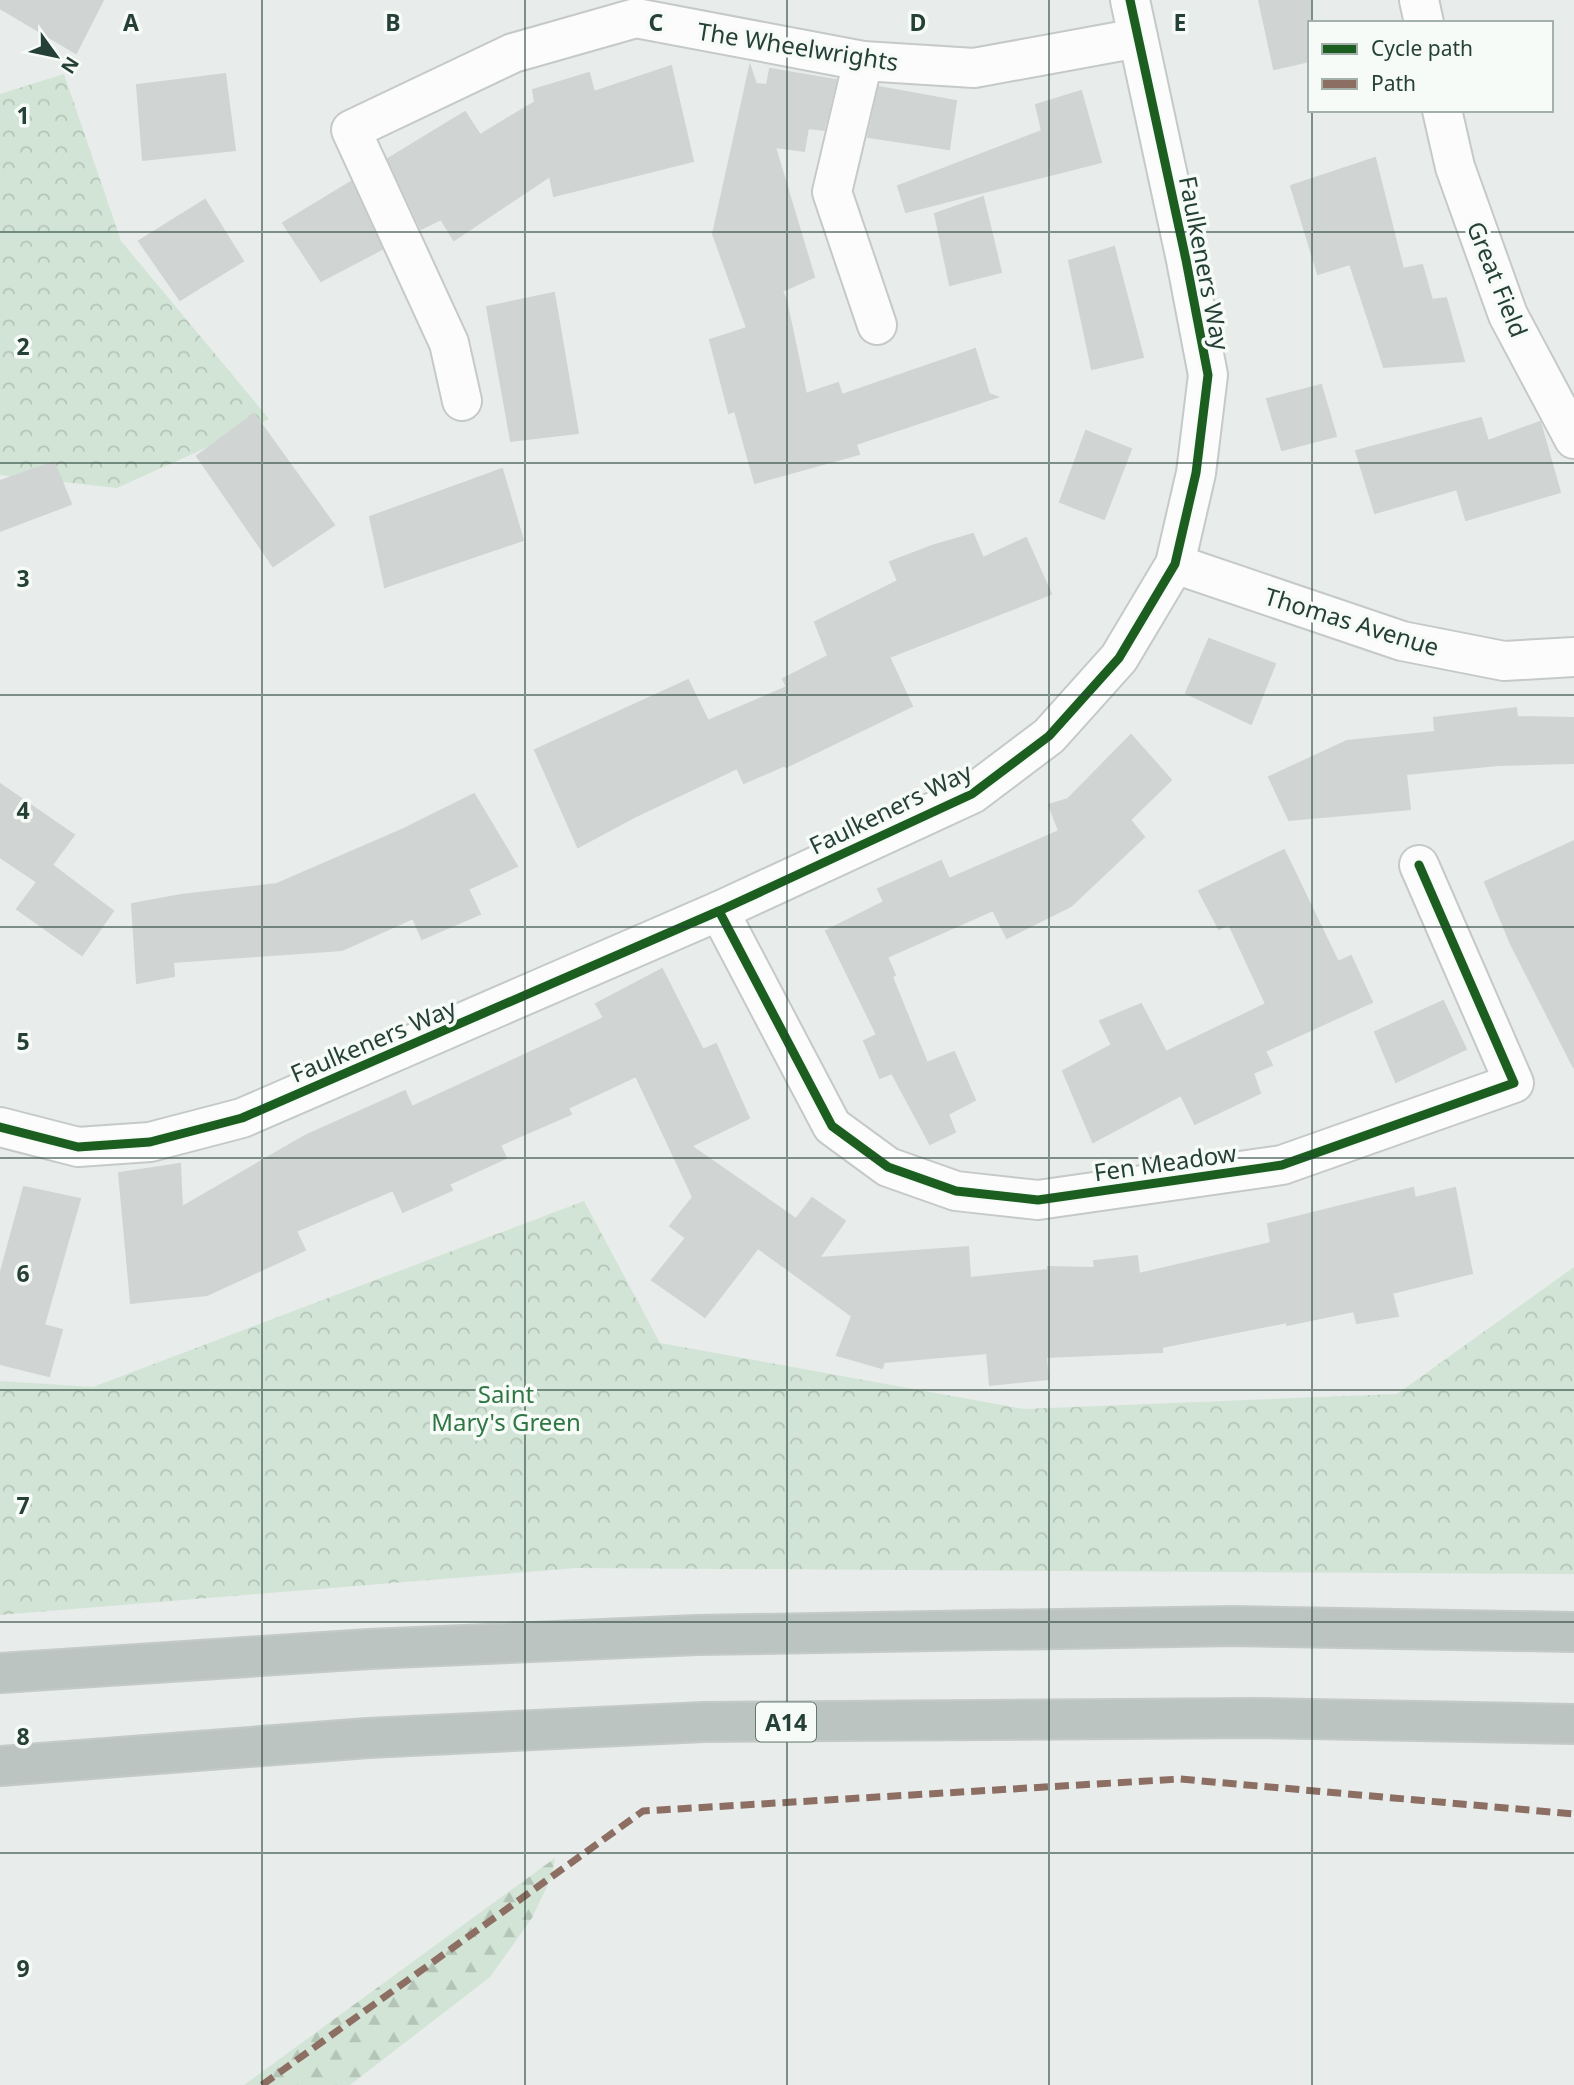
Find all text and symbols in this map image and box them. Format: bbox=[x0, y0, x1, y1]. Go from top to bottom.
text: A bbox=[123, 6, 139, 38]
text: B bbox=[385, 6, 401, 38]
text: C bbox=[649, 6, 664, 38]
text: D bbox=[910, 6, 926, 38]
text: E bbox=[1174, 6, 1186, 38]
street label: The Wheelwrights bbox=[695, 14, 901, 78]
north arrow bbox=[21, 21, 91, 91]
legend bbox=[1308, 21, 1553, 112]
text: Cycle path bbox=[1371, 34, 1473, 62]
text: N bbox=[55, 52, 85, 79]
text: Path bbox=[1371, 69, 1416, 97]
text: 1 bbox=[16, 99, 30, 131]
street label: Faulkeners Way bbox=[1172, 173, 1238, 354]
street label: Great Field bbox=[1460, 216, 1536, 342]
text: 2 bbox=[16, 330, 30, 362]
text: 3 bbox=[16, 562, 30, 594]
street label: Thomas Avenue bbox=[1261, 579, 1443, 663]
street label: Faulkeners Way bbox=[803, 754, 977, 862]
text: 4 bbox=[16, 794, 30, 826]
street label: Faulkeners Way bbox=[285, 990, 462, 1090]
text: 5 bbox=[16, 1025, 30, 1057]
street label: Fen Meadow bbox=[1092, 1136, 1238, 1188]
text: 6 bbox=[16, 1257, 30, 1289]
park label: Saint Mary's Green bbox=[431, 1377, 581, 1438]
text: 7 bbox=[16, 1489, 30, 1521]
road number: A14 bbox=[756, 1702, 816, 1742]
text: 8 bbox=[16, 1720, 30, 1752]
text: 9 bbox=[16, 1952, 30, 1984]

